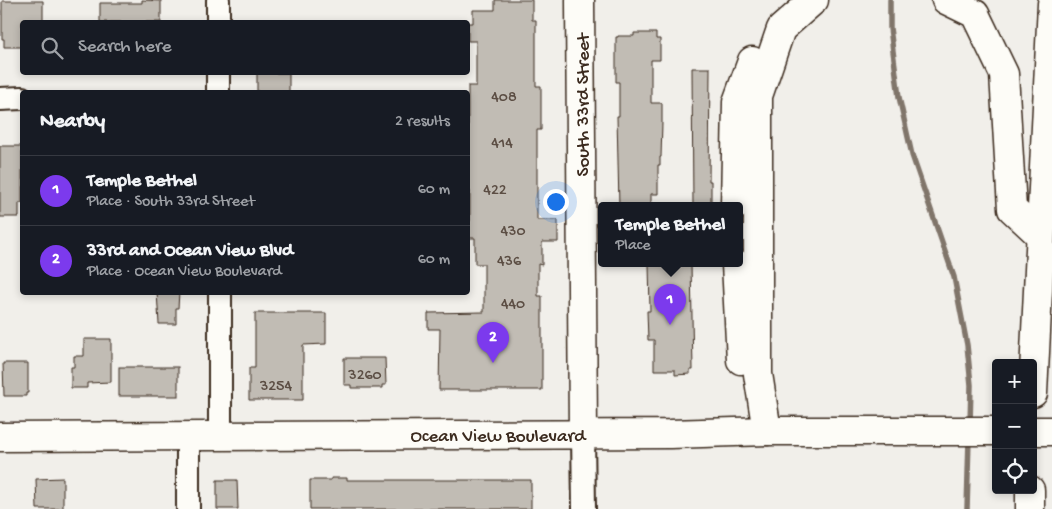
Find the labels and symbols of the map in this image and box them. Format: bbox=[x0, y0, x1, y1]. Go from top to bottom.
street label: South 33rd Street bbox=[573, 31, 596, 176]
house number: 408 bbox=[491, 89, 517, 108]
house number: 414 bbox=[491, 135, 513, 154]
house number: 422 bbox=[483, 182, 507, 201]
your location bbox=[543, 189, 569, 215]
house number: 430 bbox=[501, 223, 525, 242]
house number: 436 bbox=[497, 253, 522, 272]
pin: 1 bbox=[654, 284, 686, 325]
house number: 440 bbox=[501, 296, 525, 315]
pin: 2 bbox=[477, 322, 509, 363]
house number: 3260 bbox=[347, 367, 382, 386]
house number: 3254 bbox=[259, 378, 292, 397]
street label: Ocean View Boulevard bbox=[411, 426, 587, 449]

